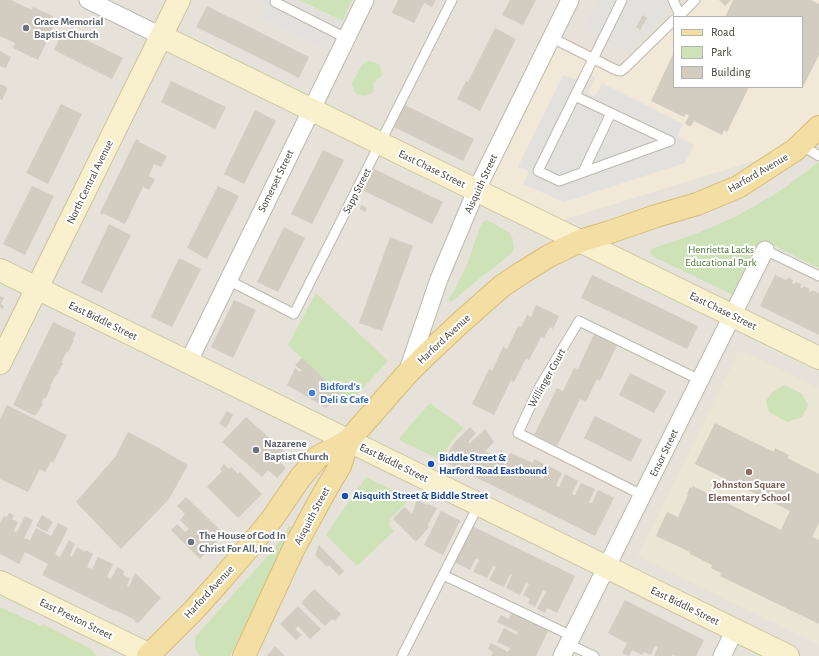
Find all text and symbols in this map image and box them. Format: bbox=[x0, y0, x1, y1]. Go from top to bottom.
place label: Grace Memorial Baptist Church bbox=[34, 15, 103, 41]
legend bbox=[673, 16, 803, 88]
marker: Grace Memorial Baptist Church bbox=[21, 23, 31, 33]
text: Road bbox=[711, 26, 735, 38]
text: Park bbox=[711, 46, 732, 58]
text: Building bbox=[711, 66, 751, 78]
street label: North Central Avenue bbox=[64, 138, 116, 226]
street label: East Chase Street bbox=[396, 147, 468, 191]
street label: Somerset Street bbox=[255, 148, 297, 214]
street label: Harford Avenue bbox=[726, 150, 790, 196]
street label: Aisquith Street bbox=[462, 152, 500, 216]
street label: Sapp Street bbox=[340, 166, 374, 216]
park label: Henrietta Lacks Educational Park bbox=[685, 243, 757, 269]
street label: East Chase Street bbox=[687, 289, 759, 333]
street label: East Biddle Street bbox=[66, 299, 140, 343]
street label: Harford Avenue bbox=[415, 311, 473, 367]
street label: Willinger Court bbox=[525, 346, 569, 410]
place label: Bidford’s Deli & Cafe bbox=[320, 380, 369, 406]
marker: Bidford’s Deli & Cafe bbox=[307, 388, 317, 398]
street label: Ensor Street bbox=[647, 427, 681, 479]
place label: Nazarene Baptist Church bbox=[264, 437, 329, 463]
street label: East Biddle Street bbox=[357, 441, 431, 485]
marker: Nazarene Baptist Church bbox=[251, 445, 261, 455]
place label: Biddle Street & Harford Road Eastbound bbox=[439, 451, 547, 477]
marker: Biddle Street & Harford Road Eastbound bbox=[426, 459, 436, 469]
marker: Johnston Square Elementary School bbox=[744, 467, 754, 477]
place label: Johnston Square Elementary School bbox=[708, 478, 790, 504]
street label: Aisquith Street bbox=[291, 485, 333, 547]
place label: Aisquith Street & Biddle Street bbox=[353, 489, 488, 503]
marker: Aisquith Street & Biddle Street bbox=[340, 491, 350, 501]
place label: The House of God In Christ For All, Inc. bbox=[199, 529, 286, 555]
marker: The House of God In Christ For All, Inc. bbox=[186, 537, 196, 547]
street label: Harford Avenue bbox=[181, 563, 237, 621]
street label: East Biddle Street bbox=[648, 584, 722, 628]
street label: East Preston Street bbox=[37, 596, 115, 642]

